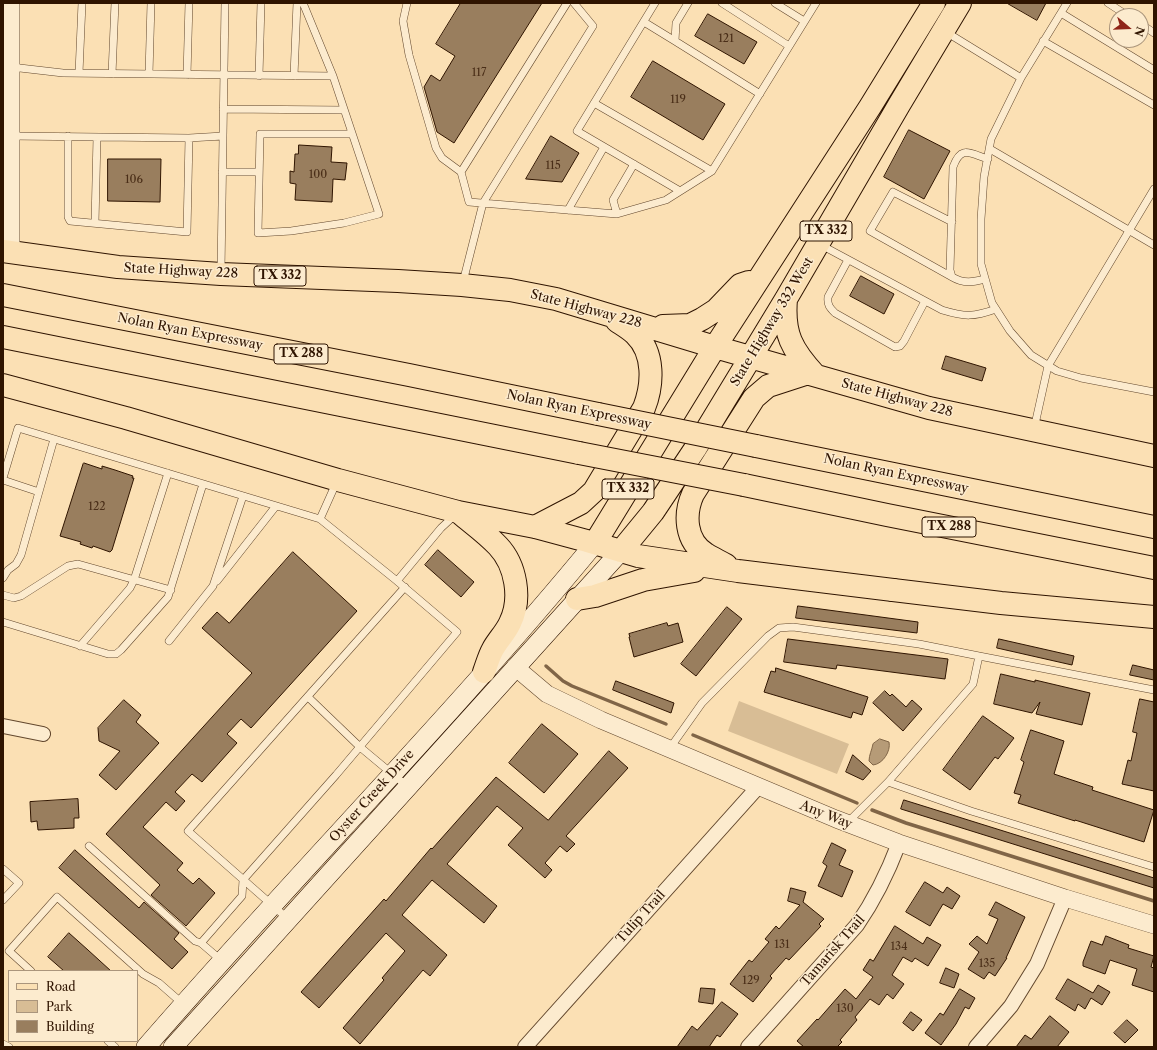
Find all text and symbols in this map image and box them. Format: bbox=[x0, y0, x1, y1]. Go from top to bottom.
north arrow bbox=[1109, 8, 1149, 48]
text: N bbox=[1131, 25, 1148, 38]
house number: 121 bbox=[718, 32, 734, 46]
house number: 117 bbox=[472, 66, 486, 80]
house number: 119 bbox=[670, 93, 686, 107]
house number: 115 bbox=[545, 159, 561, 173]
house number: 100 bbox=[309, 168, 327, 182]
house number: 106 bbox=[125, 173, 143, 187]
road number: TX 332 bbox=[800, 221, 852, 241]
street label: State Highway 332 West bbox=[727, 255, 817, 389]
street label: State Highway 228 bbox=[123, 260, 239, 282]
road number: TX 332 bbox=[254, 266, 306, 286]
street label: State Highway 228 bbox=[529, 287, 643, 331]
street label: Nolan Ryan Expressway bbox=[116, 310, 264, 354]
road number: TX 288 bbox=[274, 344, 328, 364]
street label: State Highway 228 bbox=[840, 376, 954, 420]
street label: Nolan Ryan Expressway bbox=[505, 387, 653, 433]
street label: Nolan Ryan Expressway bbox=[822, 451, 970, 497]
road number: TX 332 bbox=[602, 479, 654, 499]
house number: 122 bbox=[88, 500, 106, 514]
road number: TX 288 bbox=[922, 517, 976, 537]
street label: Oyster Creek Drive bbox=[326, 747, 418, 845]
street label: Any Way bbox=[798, 797, 854, 833]
street label: Tulip Trail bbox=[613, 887, 669, 947]
street label: Tamarisk Trail bbox=[798, 912, 868, 990]
house number: 131 bbox=[774, 938, 790, 952]
house number: 134 bbox=[890, 940, 908, 954]
house number: 135 bbox=[979, 957, 995, 971]
legend bbox=[8, 970, 138, 1042]
house number: 129 bbox=[742, 974, 760, 988]
text: Road bbox=[46, 979, 76, 994]
text: Park bbox=[46, 999, 72, 1014]
house number: 130 bbox=[836, 1002, 854, 1016]
text: Building bbox=[46, 1019, 94, 1034]

